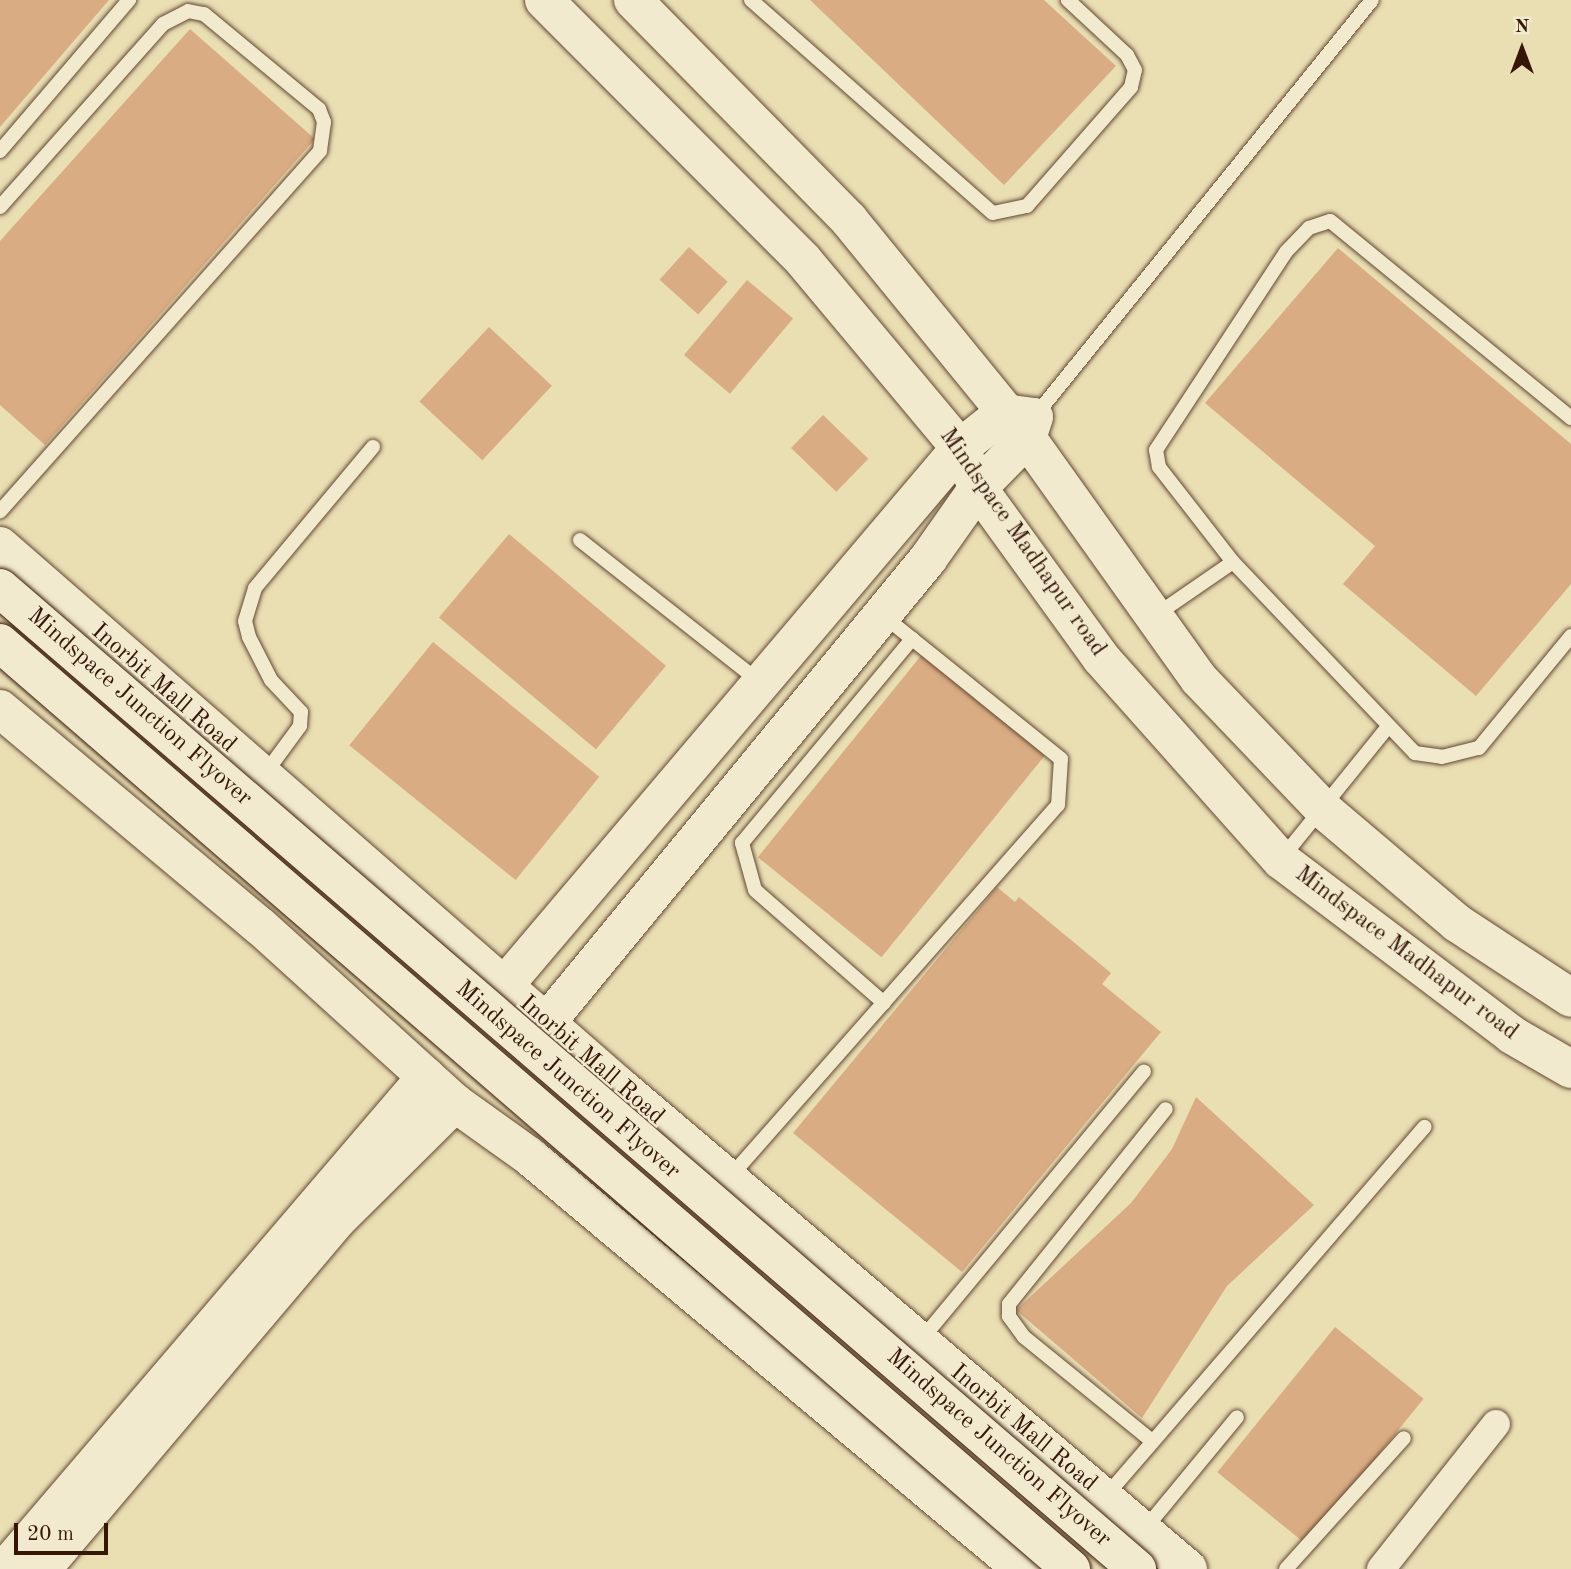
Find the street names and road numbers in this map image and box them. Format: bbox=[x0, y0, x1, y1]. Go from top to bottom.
street label: Mindspace Madhapur road bbox=[932, 423, 1112, 663]
street label: Mindspace Junction Flyover bbox=[21, 603, 257, 813]
street label: Inorbit Mall Road bbox=[84, 618, 242, 760]
street label: Mindspace Madhapur road bbox=[1289, 861, 1523, 1047]
street label: Mindspace Junction Flyover bbox=[449, 976, 685, 1186]
street label: Inorbit Mall Road bbox=[512, 990, 670, 1132]
street label: Mindspace Junction Flyover bbox=[880, 1344, 1116, 1554]
street label: Inorbit Mall Road bbox=[944, 1359, 1102, 1499]

